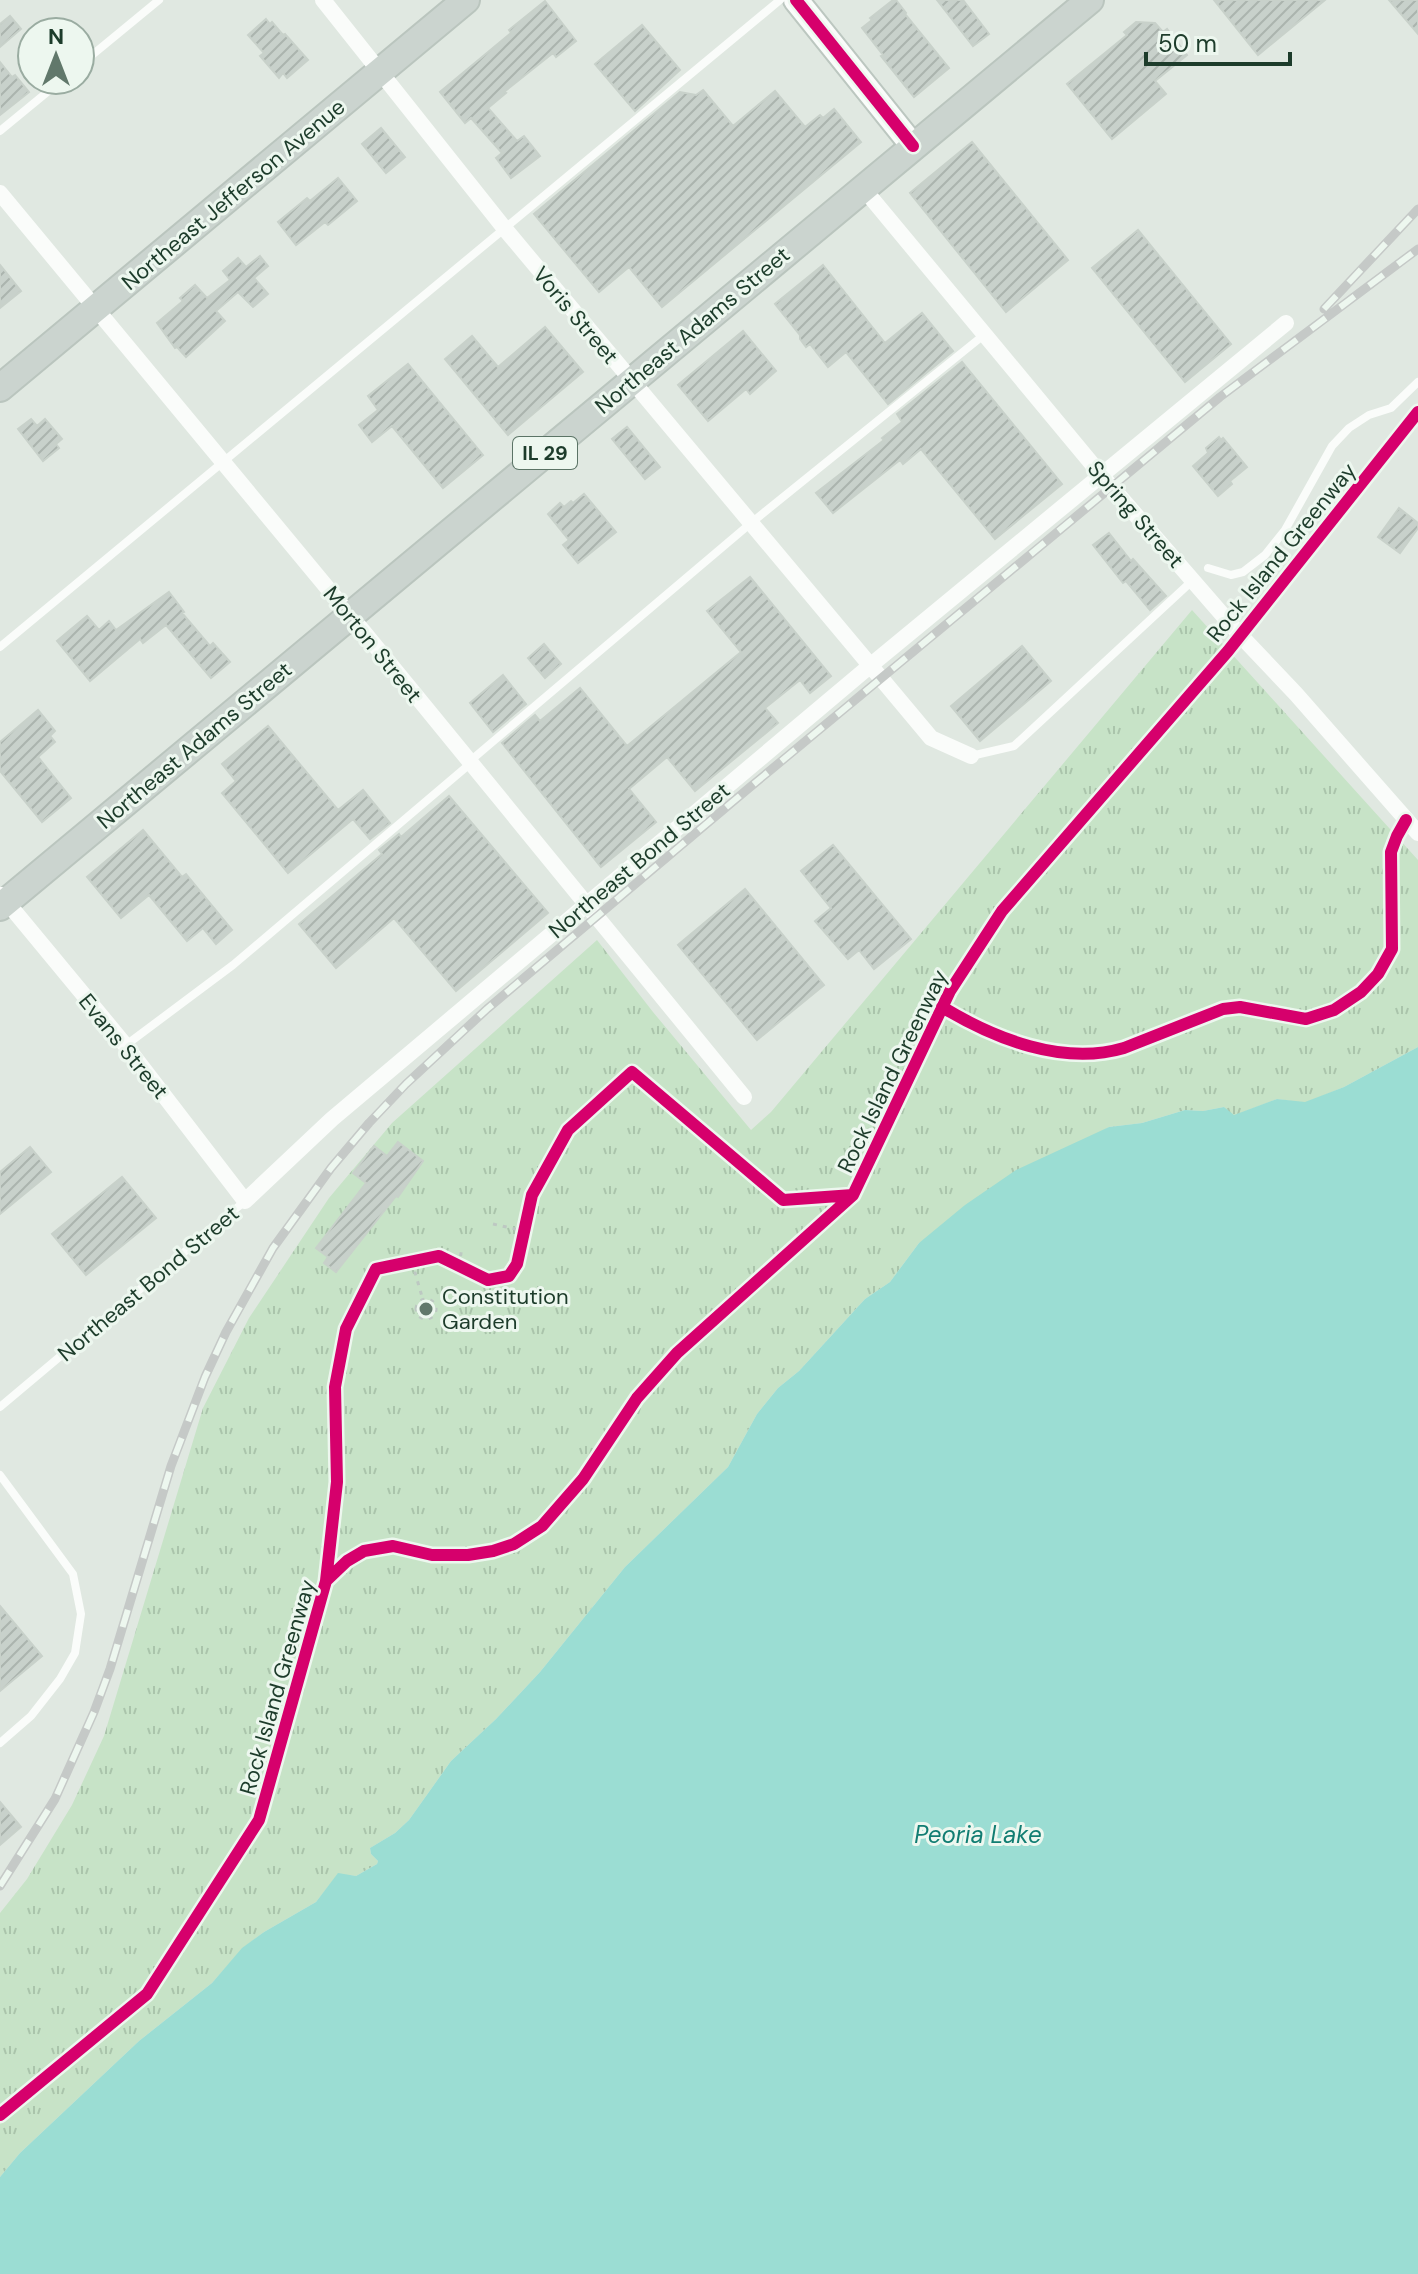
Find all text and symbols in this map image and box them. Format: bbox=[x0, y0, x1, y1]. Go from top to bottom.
north arrow bbox=[16, 16, 96, 96]
scale bar bbox=[1146, 16, 1290, 66]
text: N bbox=[48, 22, 64, 51]
text: 50 m bbox=[1158, 28, 1217, 59]
street label: Northeast Jefferson Avenue bbox=[116, 92, 351, 297]
street label: Northeast Adams Street bbox=[589, 240, 796, 420]
street label: Voris Street bbox=[526, 260, 625, 370]
road number: IL 29 bbox=[513, 437, 577, 469]
street label: Spring Street bbox=[1081, 455, 1190, 574]
street label: Rock Island Greenway bbox=[1200, 457, 1363, 648]
street label: Morton Street bbox=[317, 580, 429, 709]
street label: Northeast Adams Street bbox=[91, 655, 298, 835]
street label: Northeast Bond Street bbox=[543, 776, 736, 945]
street label: Rock Island Greenway bbox=[831, 965, 954, 1178]
street label: Evans Street bbox=[72, 988, 175, 1105]
street label: Northeast Bond Street bbox=[52, 1199, 245, 1368]
place label: Constitution Garden bbox=[442, 1282, 569, 1336]
marker: Constitution Garden bbox=[417, 1300, 435, 1318]
street label: Rock Island Greenway bbox=[233, 1576, 322, 1798]
water label: Peoria Lake bbox=[914, 1819, 1042, 1850]

